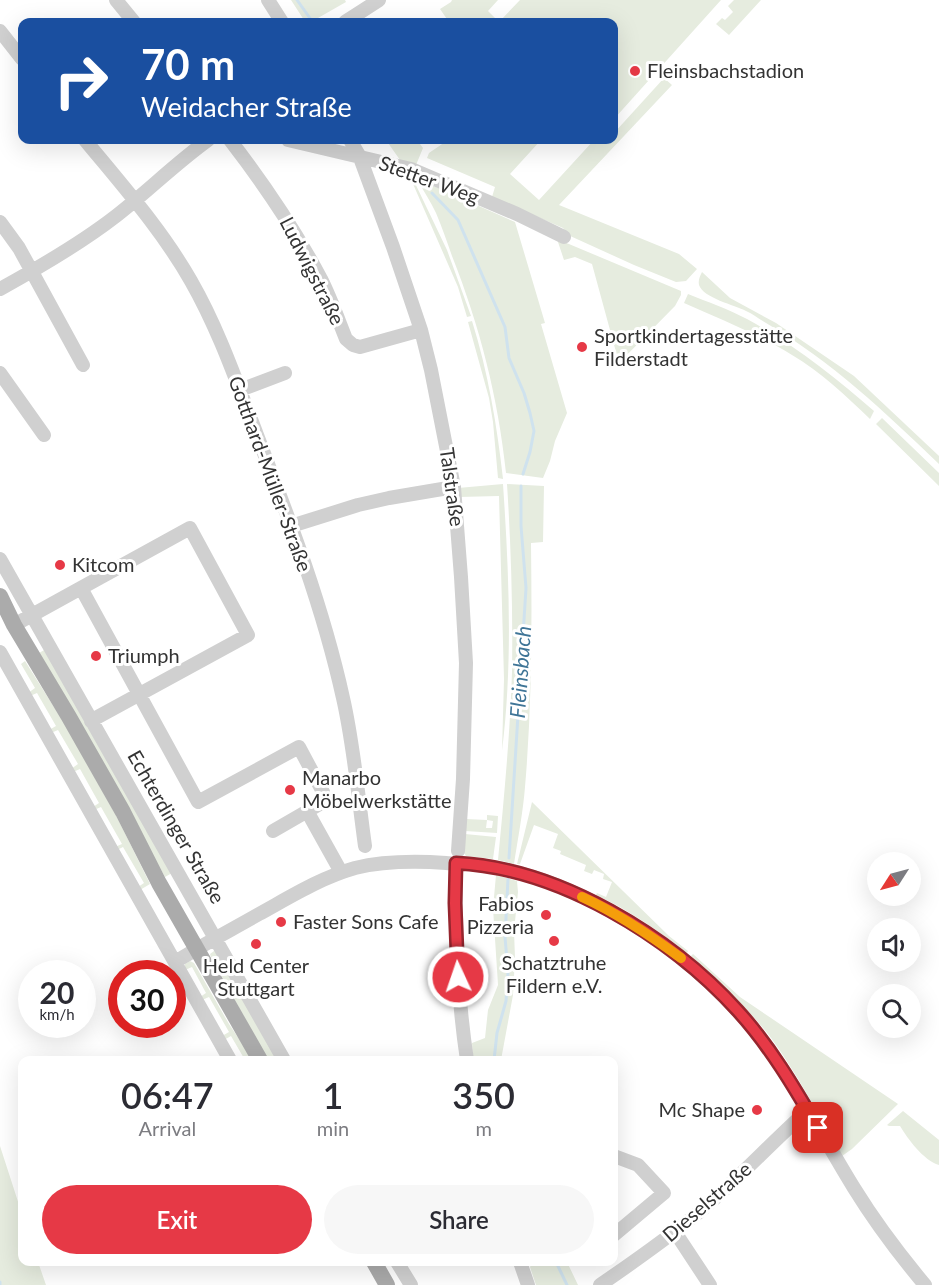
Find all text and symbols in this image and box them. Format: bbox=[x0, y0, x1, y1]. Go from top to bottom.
text: 70 m bbox=[141, 39, 235, 89]
icon: right bbox=[42, 42, 120, 120]
place label: Fleinsbachstadion bbox=[647, 58, 804, 82]
marker: Fleinsbachstadion bbox=[628, 64, 642, 78]
text: Weidacher Straße bbox=[141, 90, 352, 123]
street label: Stetter Weg bbox=[376, 150, 483, 208]
street label: Ludwigstraße bbox=[275, 213, 350, 329]
place label: Sportkindertagesstätte Filderstadt bbox=[594, 323, 793, 370]
marker: Sportkindertagesstätte Filderstadt bbox=[575, 340, 589, 354]
street label: Gotthard-Müller-Straße bbox=[224, 373, 318, 575]
street label: Talstraße bbox=[436, 446, 470, 528]
place label: Kitcom bbox=[72, 552, 134, 576]
marker: Kitcom bbox=[53, 558, 67, 572]
water label: Fleinsbach bbox=[504, 625, 535, 719]
place label: Triumph bbox=[108, 643, 180, 667]
marker: Triumph bbox=[89, 649, 103, 663]
street label: Echterdinger Straße bbox=[123, 746, 230, 907]
place label: Manarbo Möbelwerkstätte bbox=[302, 765, 451, 812]
marker: Manarbo Möbelwerkstätte bbox=[283, 783, 297, 797]
north arrow bbox=[867, 852, 921, 906]
map controls bbox=[867, 852, 921, 1038]
place label: Fabios Pizzeria bbox=[467, 891, 534, 938]
marker: Fabios Pizzeria bbox=[539, 908, 553, 922]
place label: Faster Sons Cafe bbox=[293, 909, 439, 933]
marker: Faster Sons Cafe bbox=[274, 915, 288, 929]
button: sound bbox=[867, 918, 921, 972]
marker: Schatztruhe Fildern e.V. bbox=[547, 934, 561, 948]
marker: Held Center Stuttgart bbox=[249, 937, 263, 951]
position arrow bbox=[426, 945, 490, 1009]
place label: Schatztruhe Fildern e.V. bbox=[502, 950, 606, 997]
place label: Held Center Stuttgart bbox=[203, 953, 310, 1000]
speed limit sign: 30 bbox=[108, 960, 186, 1038]
text: 20 bbox=[40, 974, 74, 1010]
button: search bbox=[867, 984, 921, 1038]
text: km/h bbox=[39, 1005, 75, 1023]
text: 06:47 bbox=[121, 1073, 214, 1117]
text: 1 bbox=[323, 1073, 343, 1117]
text: 350 bbox=[452, 1073, 515, 1117]
place label: Mc Shape bbox=[659, 1097, 745, 1121]
pin bbox=[792, 1102, 843, 1153]
marker: Mc Shape bbox=[750, 1103, 764, 1117]
icon: arrive bbox=[801, 1111, 834, 1144]
text: Arrival bbox=[139, 1116, 196, 1140]
text: min bbox=[317, 1116, 349, 1140]
text: m bbox=[475, 1116, 492, 1140]
street label: Dieselstraße bbox=[657, 1156, 755, 1246]
button: Exit bbox=[42, 1185, 312, 1254]
button: Share bbox=[324, 1185, 594, 1254]

